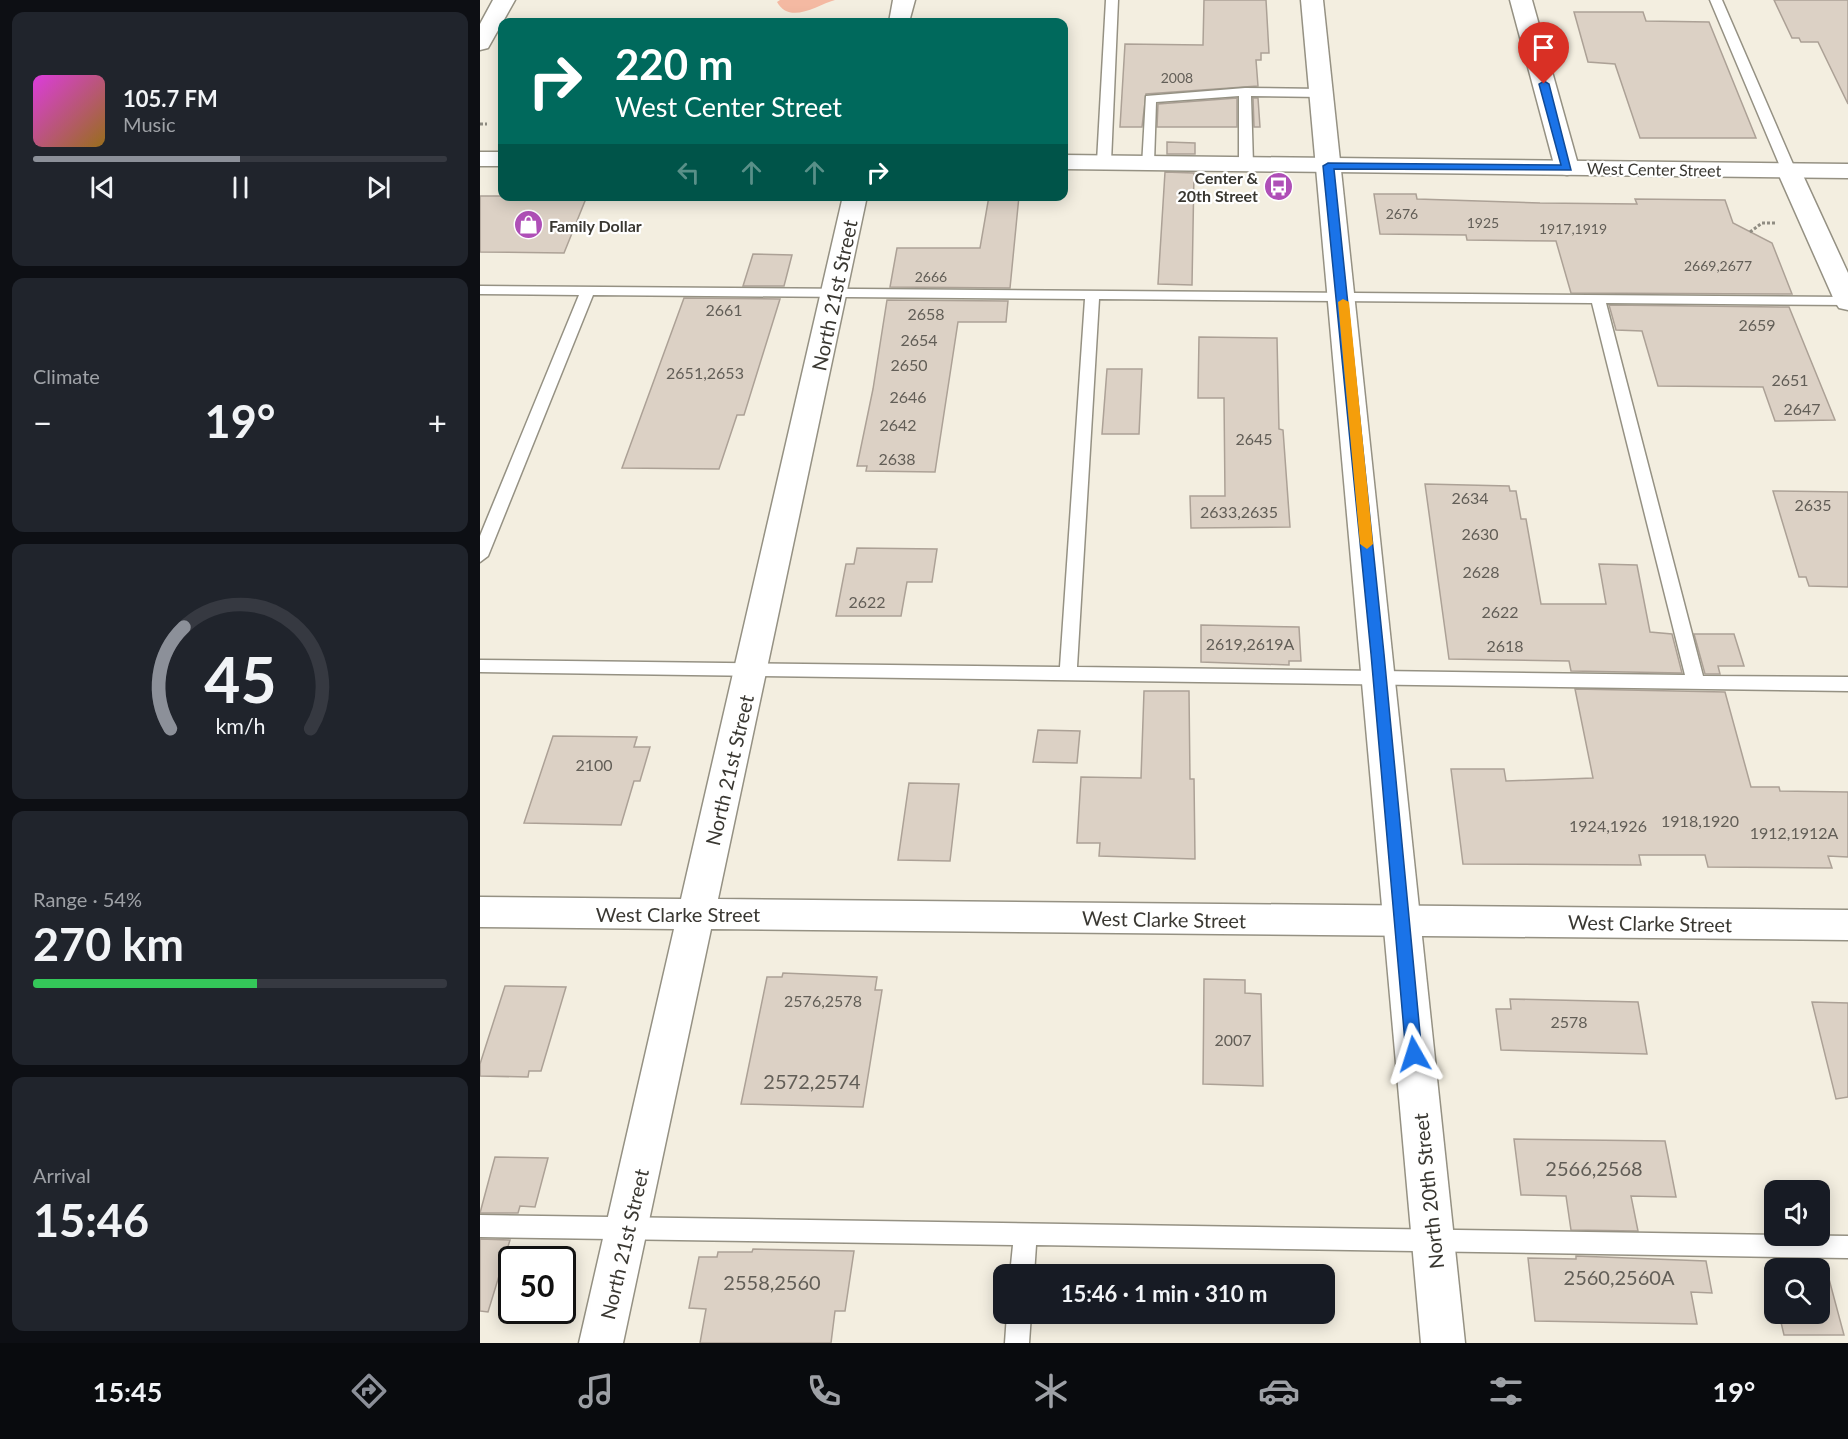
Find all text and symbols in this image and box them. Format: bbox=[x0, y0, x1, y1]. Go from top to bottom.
pin bbox=[1518, 22, 1569, 84]
icon: arrive bbox=[1527, 31, 1560, 64]
text: 220 m bbox=[615, 39, 733, 89]
icon: right bbox=[516, 42, 594, 120]
house number: 2008 bbox=[1161, 69, 1193, 86]
text: 105.7 FM bbox=[123, 85, 218, 112]
text: West Center Street bbox=[615, 90, 842, 123]
text: Music bbox=[123, 112, 176, 136]
icon: left bbox=[672, 156, 705, 189]
icon: ahead bbox=[735, 156, 768, 189]
icon: ahead bbox=[798, 156, 831, 189]
icon: right bbox=[861, 156, 894, 189]
street label: West Center Street bbox=[1587, 158, 1722, 180]
place label: Center & 20th Street bbox=[1178, 168, 1258, 205]
bus stop icon: Center & 20th Street bbox=[1263, 170, 1295, 202]
icon: previous bbox=[86, 171, 119, 204]
icon: pause bbox=[224, 171, 257, 204]
icon: next bbox=[362, 171, 395, 204]
house number: 2676 bbox=[1386, 205, 1418, 222]
shop icon: Family Dollar bbox=[512, 209, 544, 241]
house number: 1925 bbox=[1467, 214, 1499, 231]
place label: Family Dollar bbox=[549, 216, 642, 235]
street label: North 21st Street bbox=[806, 217, 862, 373]
house number: 1917,1919 bbox=[1539, 220, 1607, 237]
house number: 2669,2677 bbox=[1684, 257, 1752, 274]
house number: 2666 bbox=[915, 268, 947, 285]
house number: 2661 bbox=[705, 300, 743, 319]
house number: 2658 bbox=[907, 304, 945, 323]
house number: 2659 bbox=[1738, 315, 1776, 334]
house number: 2654 bbox=[900, 330, 938, 349]
house number: 2650 bbox=[890, 355, 928, 374]
house number: 2651,2653 bbox=[666, 363, 744, 382]
text: Climate bbox=[33, 364, 100, 388]
house number: 2651 bbox=[1771, 370, 1809, 389]
house number: 2646 bbox=[889, 387, 927, 406]
text: 19° bbox=[205, 394, 275, 448]
house number: 2647 bbox=[1783, 399, 1821, 418]
text: − bbox=[33, 402, 52, 442]
text: + bbox=[428, 402, 447, 442]
house number: 2642 bbox=[879, 415, 917, 434]
house number: 2645 bbox=[1235, 429, 1273, 448]
house number: 2638 bbox=[878, 449, 916, 468]
house number: 2634 bbox=[1451, 488, 1489, 507]
house number: 2635 bbox=[1794, 495, 1832, 514]
house number: 2633,2635 bbox=[1200, 502, 1278, 521]
house number: 2630 bbox=[1461, 524, 1499, 543]
house number: 2628 bbox=[1462, 562, 1500, 581]
house number: 2622 bbox=[848, 592, 886, 611]
house number: 2622 bbox=[1481, 602, 1519, 621]
house number: 2619,2619A bbox=[1206, 634, 1295, 653]
house number: 2618 bbox=[1486, 636, 1524, 655]
text: 45 bbox=[204, 641, 276, 716]
street label: North 21st Street bbox=[700, 692, 758, 848]
text: km/h bbox=[215, 713, 265, 739]
house number: 2100 bbox=[575, 755, 613, 774]
house number: 1918,1920 bbox=[1661, 811, 1739, 830]
house number: 1924,1926 bbox=[1569, 816, 1647, 835]
house number: 1912,1912A bbox=[1750, 823, 1839, 842]
text: Range · 54% bbox=[33, 887, 142, 911]
street label: West Clarke Street bbox=[596, 902, 760, 926]
street label: West Clarke Street bbox=[1082, 906, 1246, 932]
street label: West Clarke Street bbox=[1568, 910, 1732, 936]
text: 270 km bbox=[33, 917, 184, 971]
house number: 2576,2578 bbox=[784, 991, 862, 1010]
house number: 2578 bbox=[1550, 1012, 1588, 1031]
position arrow bbox=[1382, 1022, 1446, 1086]
house number: 2007 bbox=[1214, 1030, 1252, 1049]
house number: 2572,2574 bbox=[763, 1069, 861, 1093]
street label: North 20th Street bbox=[1408, 1112, 1448, 1270]
house number: 2566,2568 bbox=[1545, 1156, 1643, 1180]
text: Arrival bbox=[33, 1163, 91, 1187]
street label: North 21st Street bbox=[595, 1166, 653, 1322]
map controls bbox=[1764, 1180, 1830, 1324]
button: sound bbox=[1764, 1180, 1830, 1246]
text: 15:46 bbox=[33, 1193, 149, 1247]
speed limit sign: 50 bbox=[498, 1246, 576, 1324]
button: search bbox=[1764, 1258, 1830, 1324]
house number: 2560,2560A bbox=[1564, 1265, 1675, 1289]
house number: 2558,2560 bbox=[723, 1270, 821, 1294]
text: 15:46 · 1 min · 310 m bbox=[1061, 1280, 1267, 1307]
icon: directions bbox=[348, 1370, 390, 1412]
icon: music bbox=[575, 1370, 617, 1412]
icon: phone bbox=[803, 1370, 845, 1412]
icon: climate bbox=[1030, 1370, 1072, 1412]
icon: car bbox=[1258, 1370, 1300, 1412]
icon: filters bbox=[1485, 1370, 1527, 1412]
text: 15:45 bbox=[93, 1375, 162, 1408]
text: 19° bbox=[1713, 1375, 1755, 1408]

